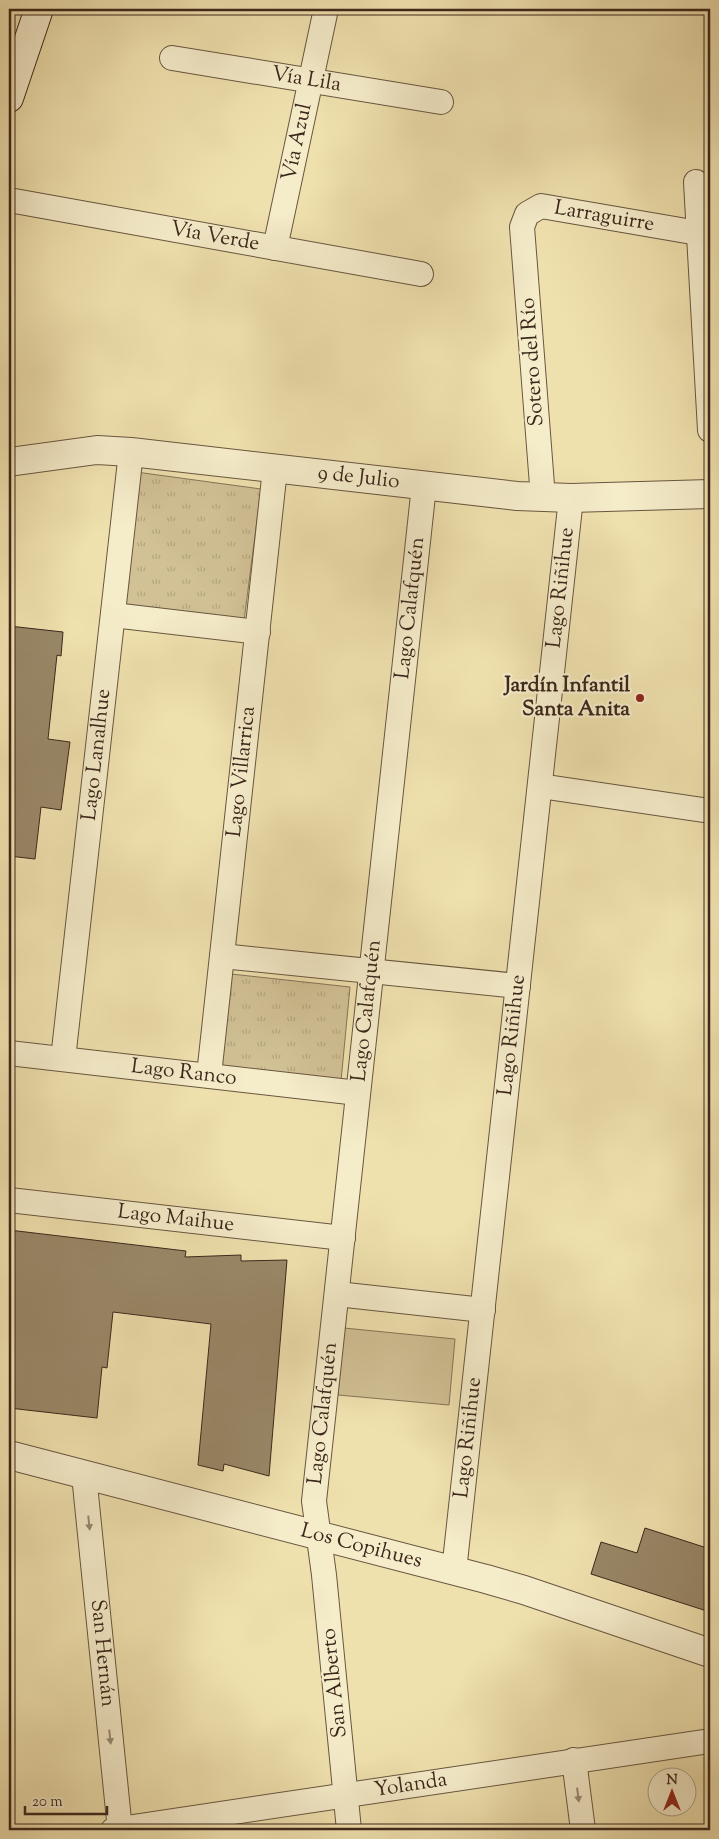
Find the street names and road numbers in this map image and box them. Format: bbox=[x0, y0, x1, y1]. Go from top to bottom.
street label: Vía Lila bbox=[269, 59, 344, 100]
street label: Vía Azul bbox=[275, 101, 320, 184]
street label: Larraguirre bbox=[552, 194, 657, 240]
street label: Vía Verde bbox=[168, 214, 262, 260]
street label: Sotero del Río bbox=[514, 297, 552, 427]
street label: 9 de Julio bbox=[316, 458, 401, 498]
street label: Lago Riñihue bbox=[540, 526, 583, 650]
street label: Lago Calafquén bbox=[388, 536, 433, 681]
street label: Lago Lanalhue bbox=[75, 687, 119, 822]
street label: Lago Villarrica bbox=[220, 704, 264, 839]
street label: Lago Calafquén bbox=[345, 938, 390, 1083]
street label: Lago Riñihue bbox=[491, 973, 534, 1097]
street label: Lago Ranco bbox=[129, 1052, 238, 1094]
street label: Lago Maihue bbox=[116, 1197, 236, 1241]
street label: Lago Calafquén bbox=[301, 1341, 346, 1486]
street label: Lago Riñihue bbox=[447, 1376, 490, 1500]
street label: Los Copihues bbox=[297, 1516, 425, 1577]
street label: San Hernán bbox=[82, 1598, 122, 1708]
street label: San Alberto bbox=[314, 1627, 356, 1739]
street label: Yolanda bbox=[372, 1765, 450, 1806]

